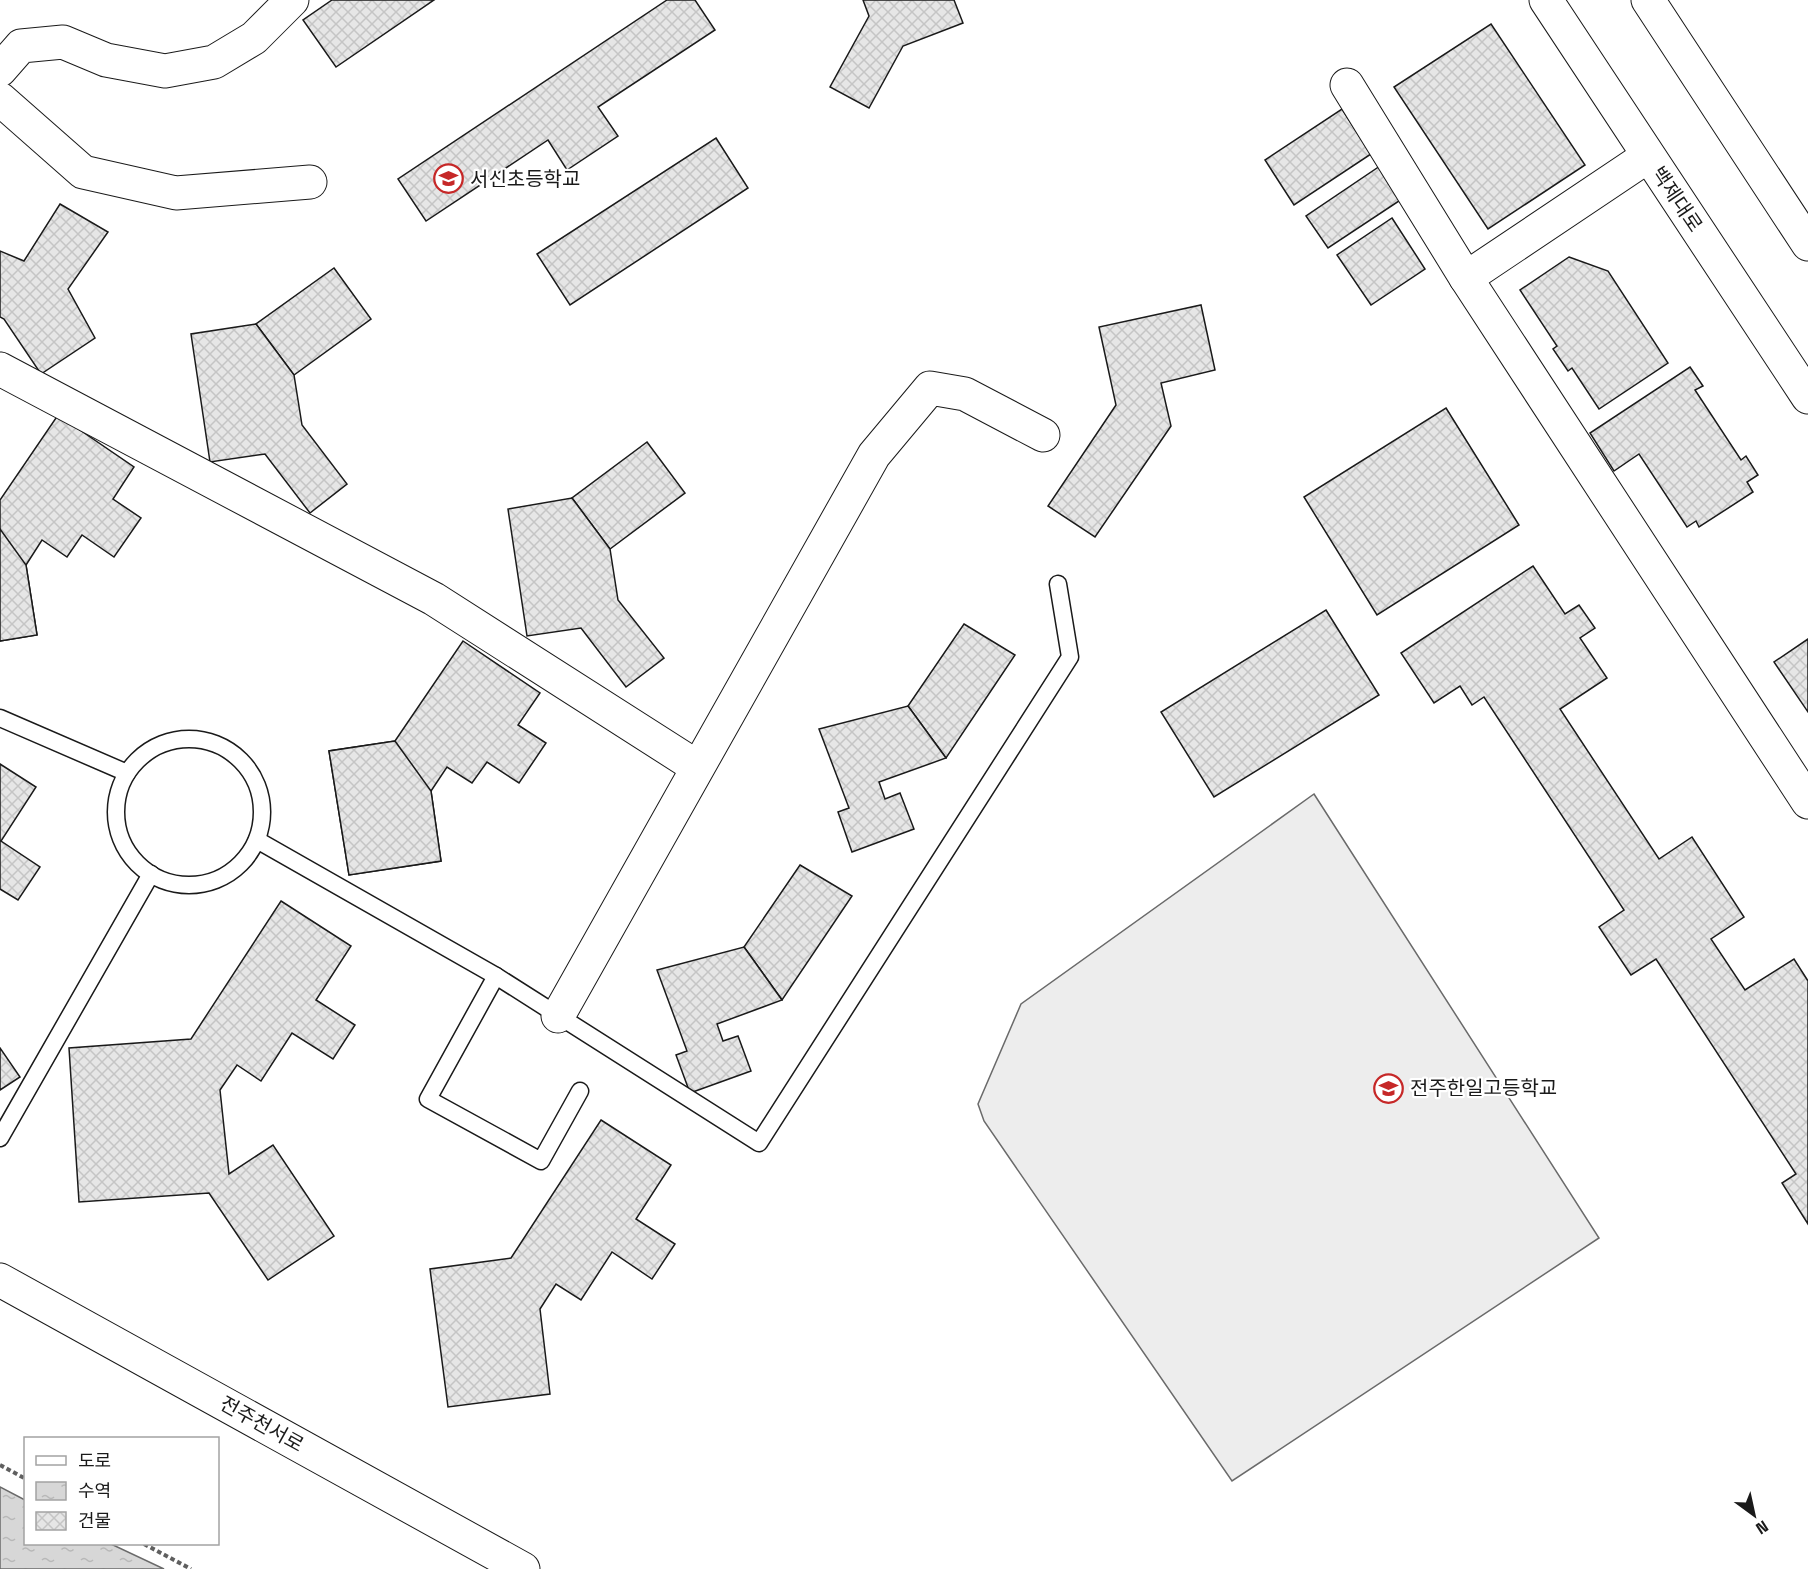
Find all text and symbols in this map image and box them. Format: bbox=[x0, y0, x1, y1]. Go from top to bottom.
street label: 백제대로 bbox=[1646, 161, 1708, 237]
school or university icon: 서신초등학교 bbox=[433, 163, 465, 195]
place label: 서신초등학교 bbox=[470, 166, 580, 192]
school or university icon: 전주한일고등학교 bbox=[1373, 1072, 1405, 1104]
place label: 전주한일고등학교 bbox=[1410, 1075, 1557, 1101]
street label: 전주천서로 bbox=[215, 1390, 309, 1458]
legend bbox=[24, 1437, 219, 1545]
text: 도로 bbox=[78, 1449, 111, 1472]
text: 수역 bbox=[78, 1479, 111, 1502]
north arrow bbox=[1724, 1485, 1784, 1545]
text: 건물 bbox=[78, 1509, 111, 1532]
text: N bbox=[1752, 1515, 1772, 1539]

